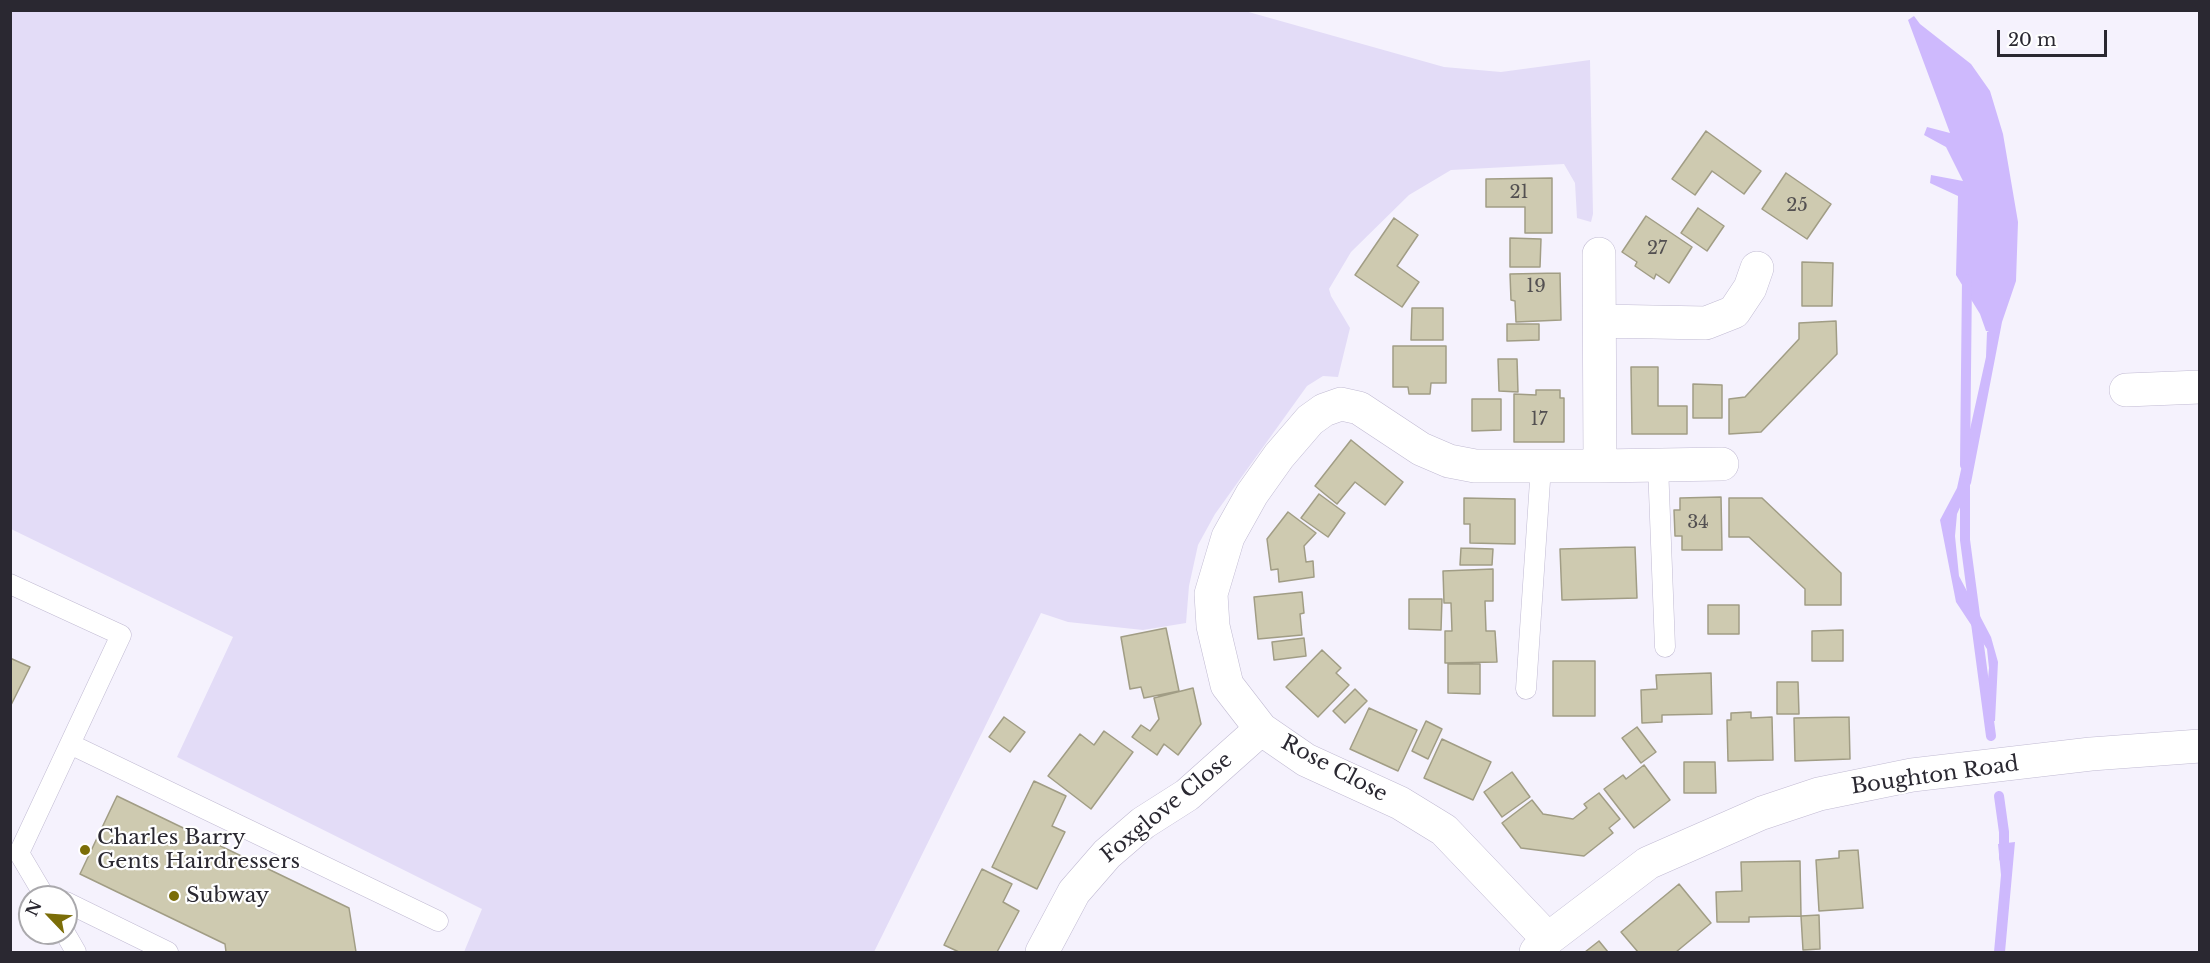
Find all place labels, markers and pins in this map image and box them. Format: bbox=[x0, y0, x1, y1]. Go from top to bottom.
place label: Charles Barry Gents Hairdressers bbox=[97, 825, 300, 875]
marker: Charles Barry Gents Hairdressers bbox=[78, 843, 92, 857]
place label: Subway bbox=[186, 883, 269, 909]
marker: Subway bbox=[167, 889, 181, 903]

